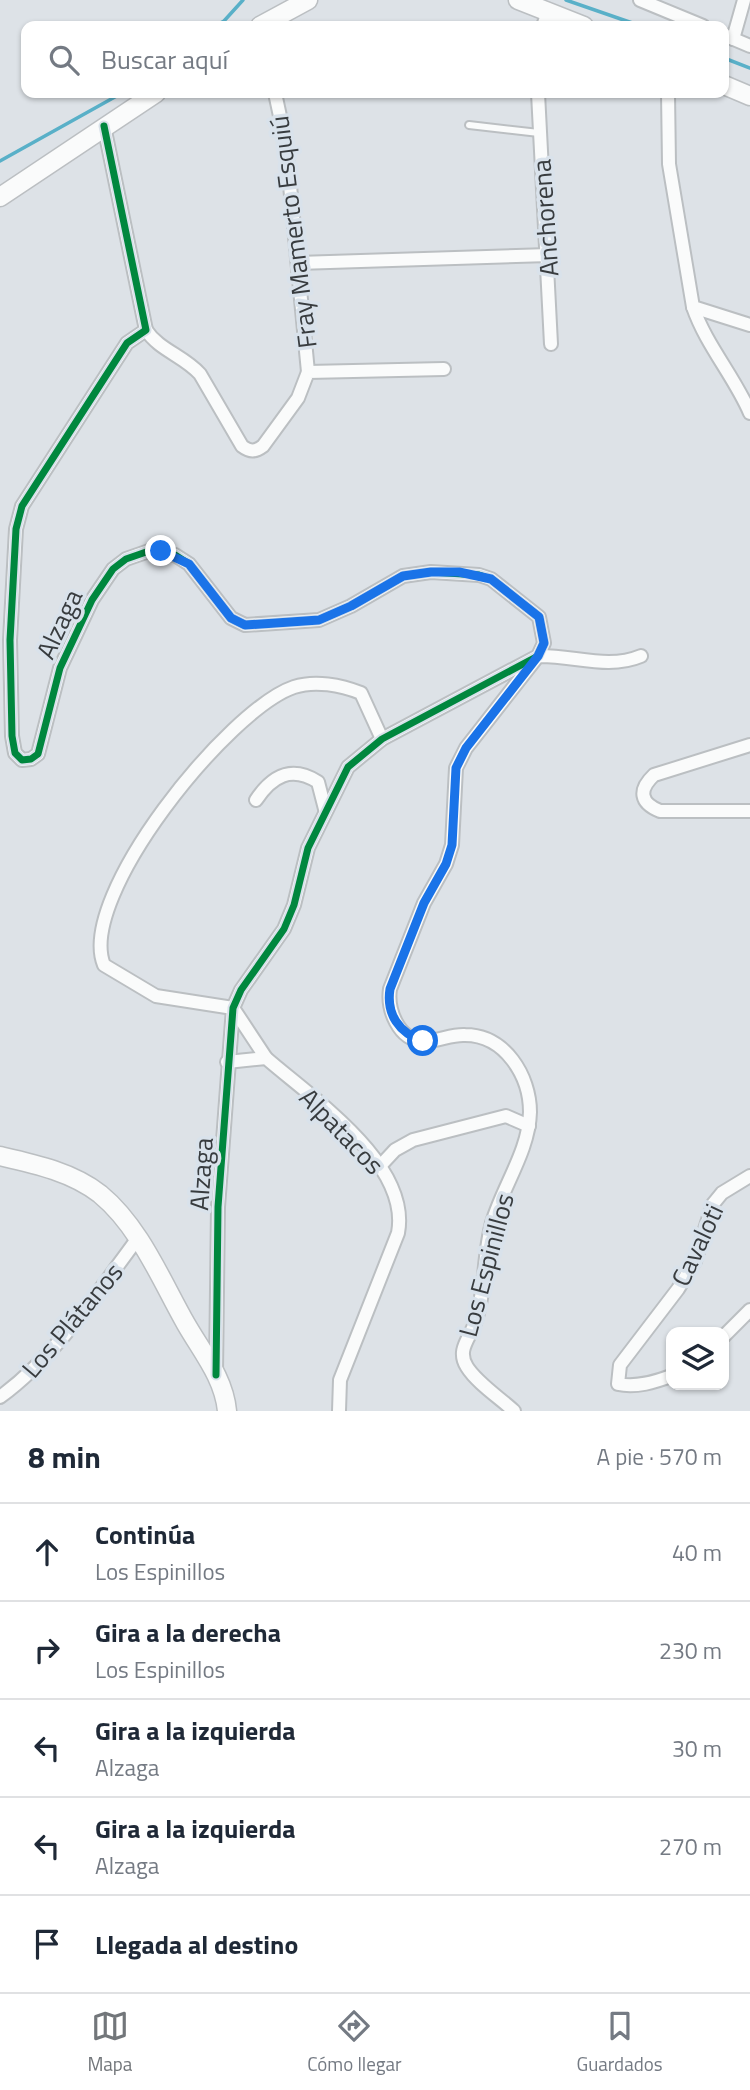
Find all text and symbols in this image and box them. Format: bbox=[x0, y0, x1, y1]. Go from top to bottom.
search box bbox=[21, 21, 729, 98]
text: Buscar aquí bbox=[101, 40, 228, 79]
icon: search bbox=[45, 41, 83, 79]
street label: Fray Mamerto Esquiú bbox=[259, 113, 327, 351]
street label: Anchorena bbox=[521, 158, 569, 278]
route end bbox=[145, 535, 176, 566]
street label: Alzaga bbox=[26, 583, 92, 665]
route start bbox=[407, 1025, 438, 1056]
street label: Alpatacos bbox=[291, 1079, 393, 1183]
street label: Alzaga bbox=[179, 1136, 223, 1212]
street label: Los Espinillos bbox=[448, 1189, 524, 1341]
street label: Cavaloti bbox=[661, 1197, 733, 1293]
street label: Los Plátanos bbox=[12, 1254, 132, 1386]
map controls bbox=[666, 1327, 729, 1390]
button: layers bbox=[666, 1327, 729, 1390]
text: 8 min bbox=[28, 1434, 101, 1480]
text: A pie · 570 m bbox=[596, 1439, 722, 1474]
text: Continúa bbox=[95, 1515, 195, 1554]
icon: ahead bbox=[28, 1533, 66, 1571]
text: 40 m bbox=[672, 1535, 722, 1570]
text: Los Espinillos bbox=[95, 1554, 225, 1589]
text: Gira a la derecha bbox=[95, 1613, 281, 1652]
icon: right bbox=[28, 1631, 66, 1669]
text: 230 m bbox=[659, 1633, 722, 1668]
text: Los Espinillos bbox=[95, 1652, 225, 1687]
text: Gira a la izquierda bbox=[95, 1711, 296, 1750]
icon: left bbox=[28, 1729, 66, 1767]
text: 30 m bbox=[672, 1731, 722, 1766]
text: Alzaga bbox=[95, 1750, 159, 1785]
text: Gira a la izquierda bbox=[95, 1809, 296, 1848]
icon: left bbox=[28, 1827, 66, 1865]
text: 270 m bbox=[659, 1829, 722, 1864]
text: Alzaga bbox=[95, 1848, 159, 1883]
icon: arrive bbox=[28, 1925, 66, 1963]
text: Llegada al destino bbox=[95, 1925, 298, 1964]
tab: Mapa bbox=[87, 2007, 132, 2078]
tab: Cómo llegar bbox=[307, 2007, 402, 2078]
tab: Guardados bbox=[576, 2007, 663, 2078]

